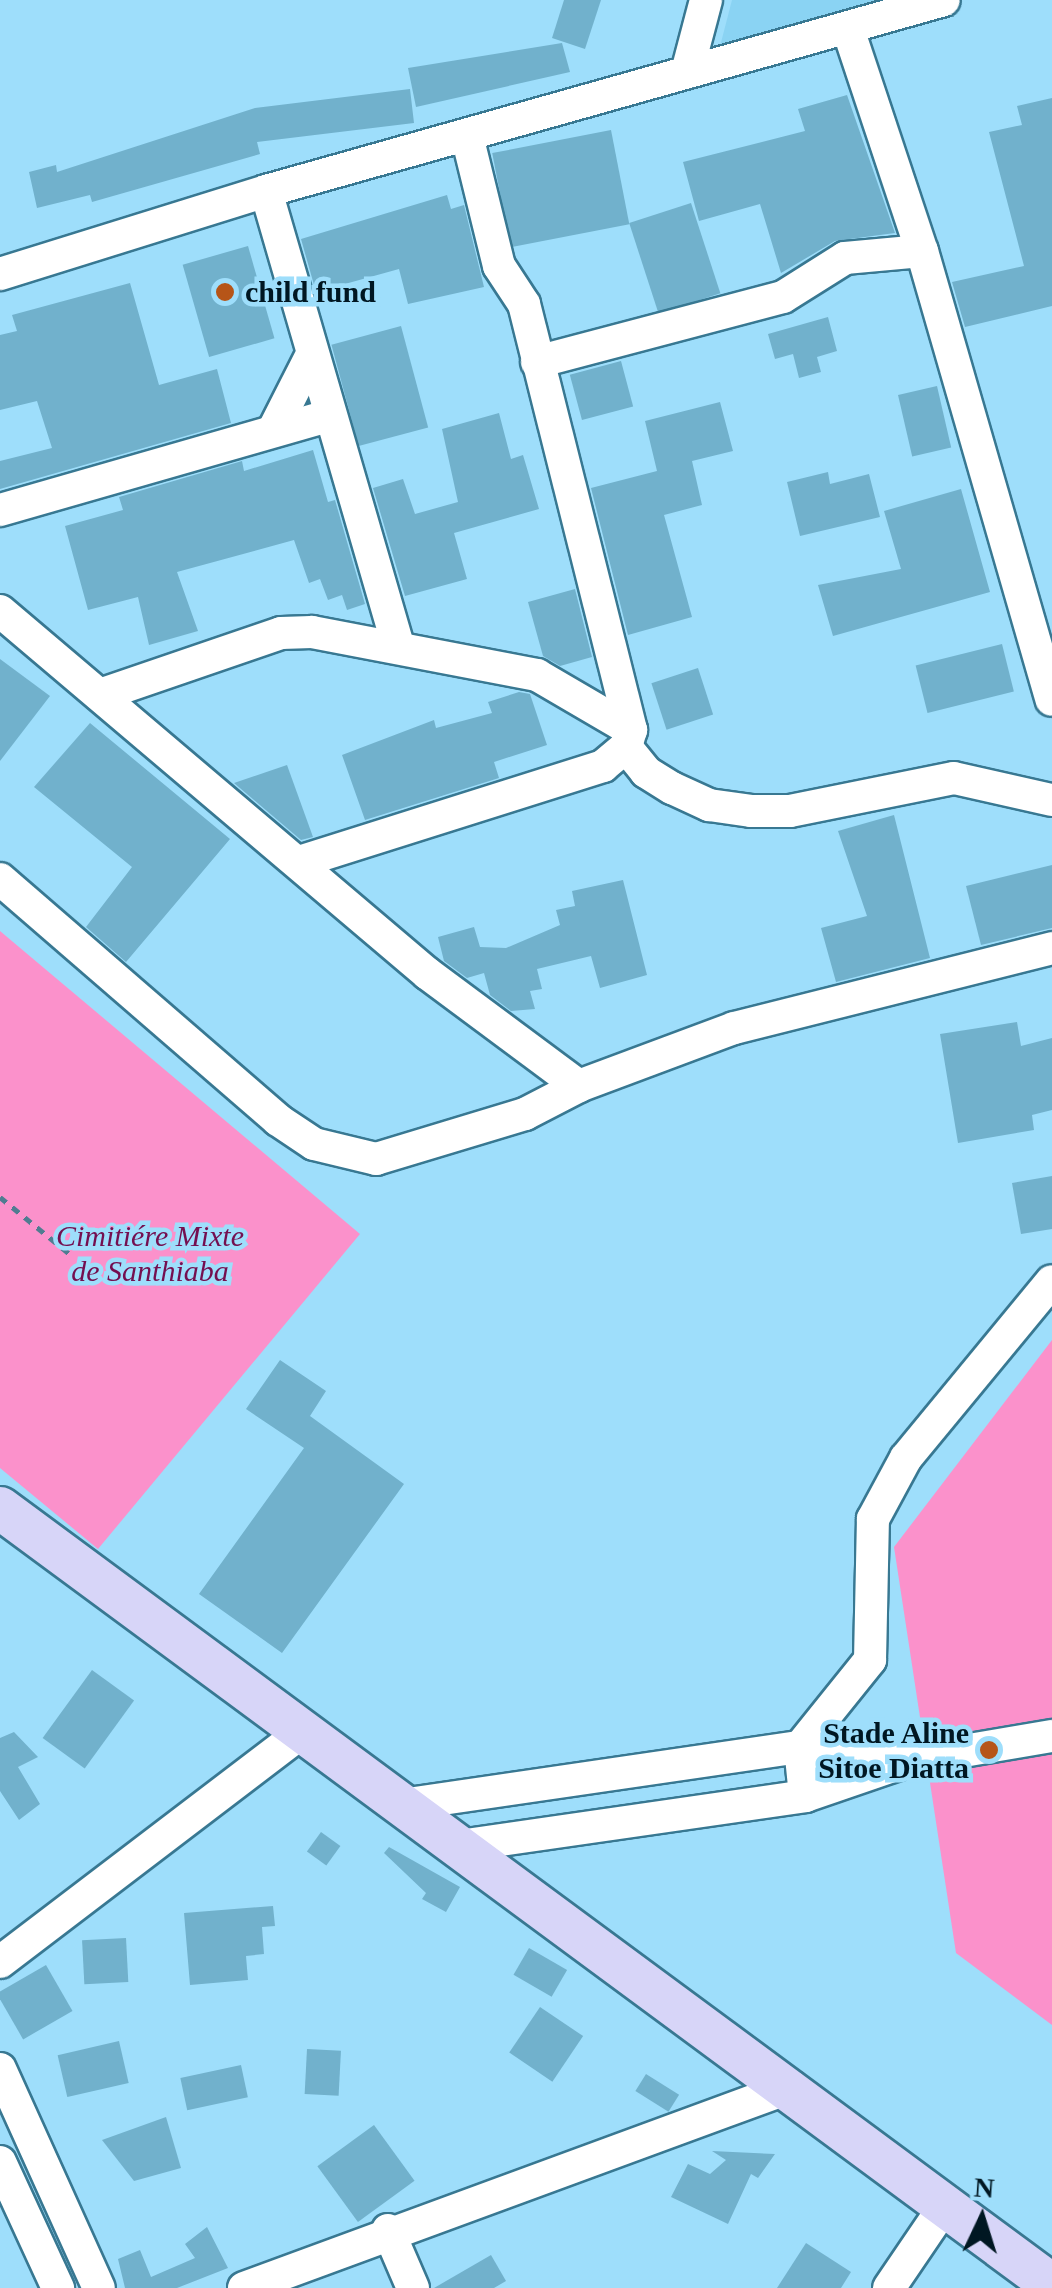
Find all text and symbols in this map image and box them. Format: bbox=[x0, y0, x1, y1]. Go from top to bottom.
place label: child fund bbox=[245, 274, 376, 310]
marker: child fund bbox=[214, 281, 236, 303]
park label: Cimitiére Mixte de Santhiaba bbox=[56, 1218, 244, 1288]
place label: Stade Aline Sitoe Diatta bbox=[818, 1715, 969, 1786]
marker: Stade Aline Sitoe Diatta bbox=[978, 1739, 1000, 1761]
north arrow bbox=[932, 2168, 1032, 2268]
text: N bbox=[973, 2171, 995, 2204]

